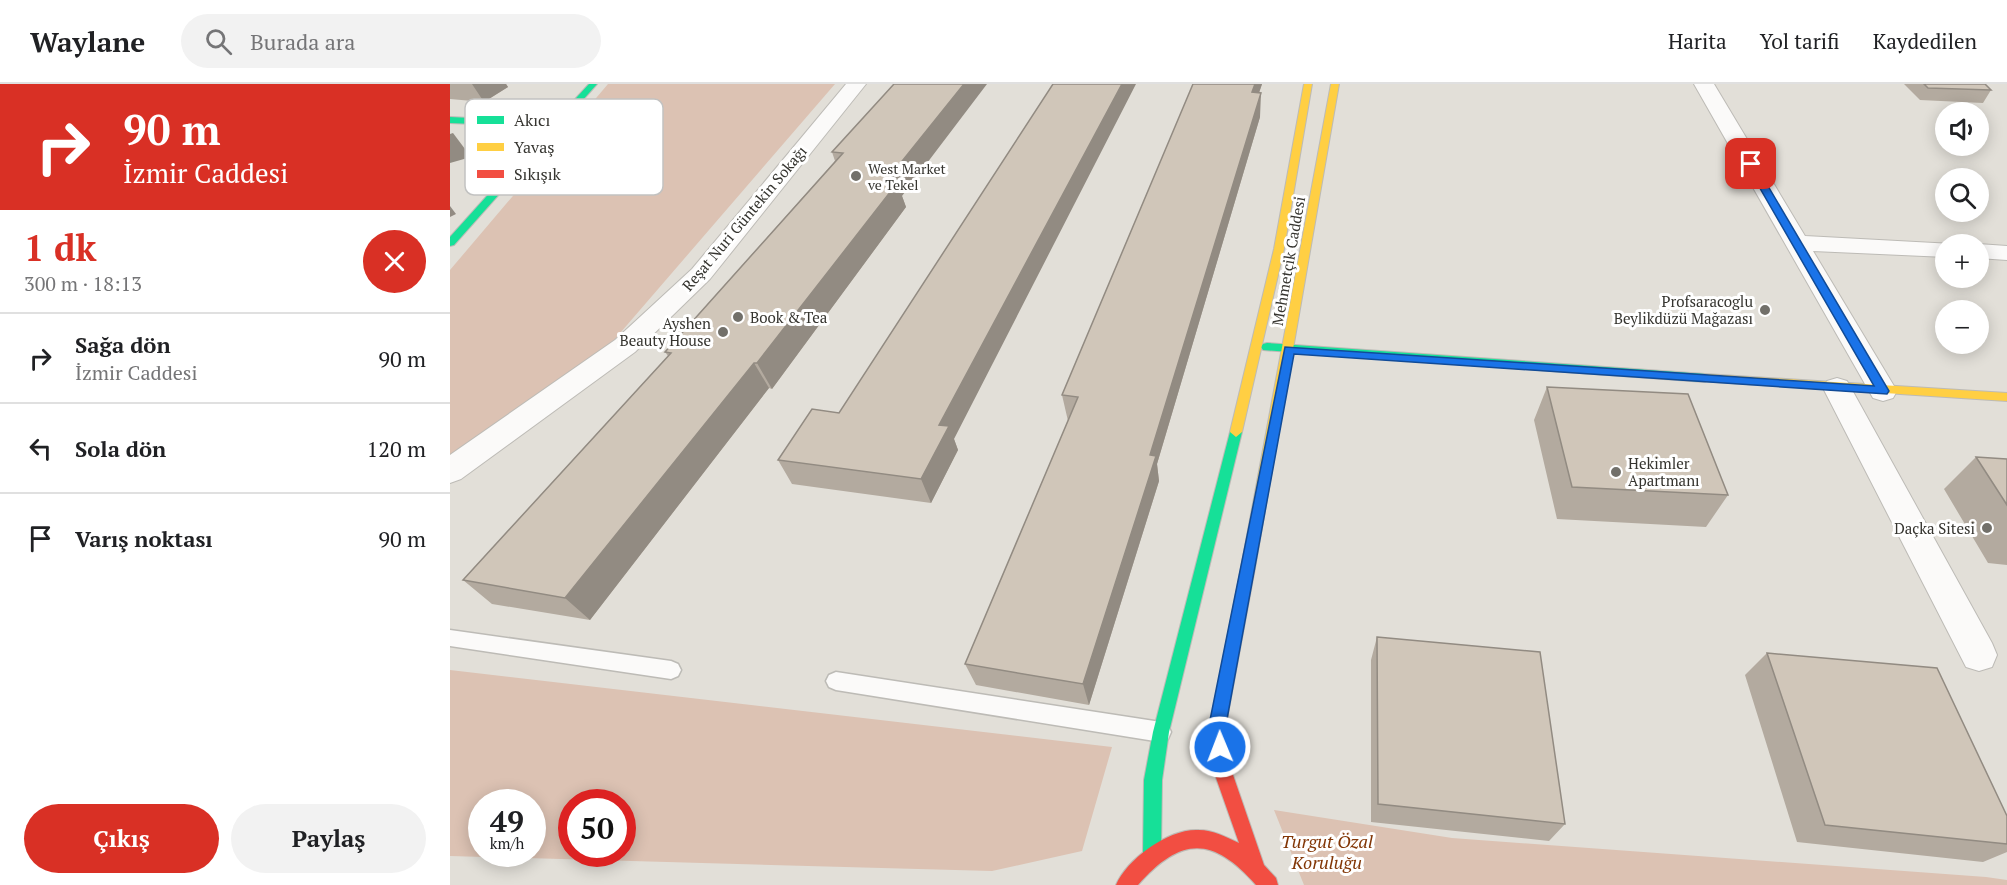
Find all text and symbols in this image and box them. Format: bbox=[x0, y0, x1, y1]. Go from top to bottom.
search box bbox=[181, 14, 601, 68]
text: Waylane bbox=[30, 23, 145, 60]
icon: search bbox=[202, 25, 235, 58]
text: Burada ara bbox=[250, 27, 355, 56]
text: Harita bbox=[1668, 27, 1727, 55]
text: Yol tarifi bbox=[1760, 27, 1840, 55]
text: Kaydedilen bbox=[1873, 27, 1977, 55]
legend bbox=[465, 99, 663, 195]
text: 90 m bbox=[123, 101, 221, 157]
map controls bbox=[1935, 102, 1989, 354]
button: sound bbox=[1935, 102, 1989, 156]
icon: right bbox=[24, 108, 102, 186]
text: Akıcı bbox=[514, 109, 550, 131]
text: Yavaş bbox=[514, 136, 555, 158]
pin bbox=[1725, 138, 1776, 189]
street label: Reşat Nuri Güntekin Sokağı bbox=[677, 141, 811, 295]
icon: arrive bbox=[1734, 147, 1767, 180]
text: İzmir Caddesi bbox=[123, 155, 288, 191]
place label: West Market ve Tekel bbox=[867, 159, 947, 194]
text: Sıkışık bbox=[514, 163, 562, 185]
button: search bbox=[1935, 168, 1989, 222]
marker: West Market ve Tekel bbox=[849, 169, 863, 183]
street label: Mehmetçik Caddesi bbox=[1267, 195, 1309, 327]
text: 1 dk bbox=[24, 224, 97, 271]
button: close bbox=[363, 230, 426, 293]
button: + bbox=[1935, 234, 1989, 288]
text: 300 m · 18:13 bbox=[24, 270, 142, 297]
place label: Profsaracoglu Beylikdüzü Mağazası bbox=[1614, 291, 1753, 328]
button: − bbox=[1935, 300, 1989, 354]
marker: Profsaracoglu Beylikdüzü Mağazası bbox=[1758, 303, 1772, 317]
place label: Book & Tea bbox=[750, 307, 828, 327]
marker: Book & Tea bbox=[731, 310, 745, 324]
place label: Ayshen Beauty House bbox=[619, 313, 711, 350]
marker: Ayshen Beauty House bbox=[716, 325, 730, 339]
text: Sağa dön bbox=[75, 330, 171, 359]
icon: right bbox=[24, 342, 57, 375]
text: 90 m bbox=[378, 344, 426, 373]
text: İzmir Caddesi bbox=[75, 359, 198, 386]
icon: left bbox=[24, 432, 57, 465]
text: Sola dön bbox=[75, 434, 166, 463]
text: 120 m bbox=[366, 434, 426, 463]
place label: Hekimler Apartmanı bbox=[1628, 453, 1700, 490]
marker: Hekimler Apartmanı bbox=[1609, 465, 1623, 479]
place label: Daçka Sitesi bbox=[1894, 518, 1975, 538]
marker: Daçka Sitesi bbox=[1980, 521, 1994, 535]
icon: arrive bbox=[24, 522, 57, 555]
text: Varış noktası bbox=[75, 524, 213, 553]
text: 90 m bbox=[378, 524, 426, 553]
position arrow bbox=[1188, 715, 1252, 779]
speed limit sign: 50 bbox=[558, 789, 636, 867]
text: 49 bbox=[490, 801, 524, 841]
button: Çıkış bbox=[24, 804, 219, 873]
button: Paylaş bbox=[231, 804, 426, 873]
park label: Turgut Özal Koruluğu bbox=[1281, 829, 1373, 874]
text: km/h bbox=[490, 833, 524, 853]

